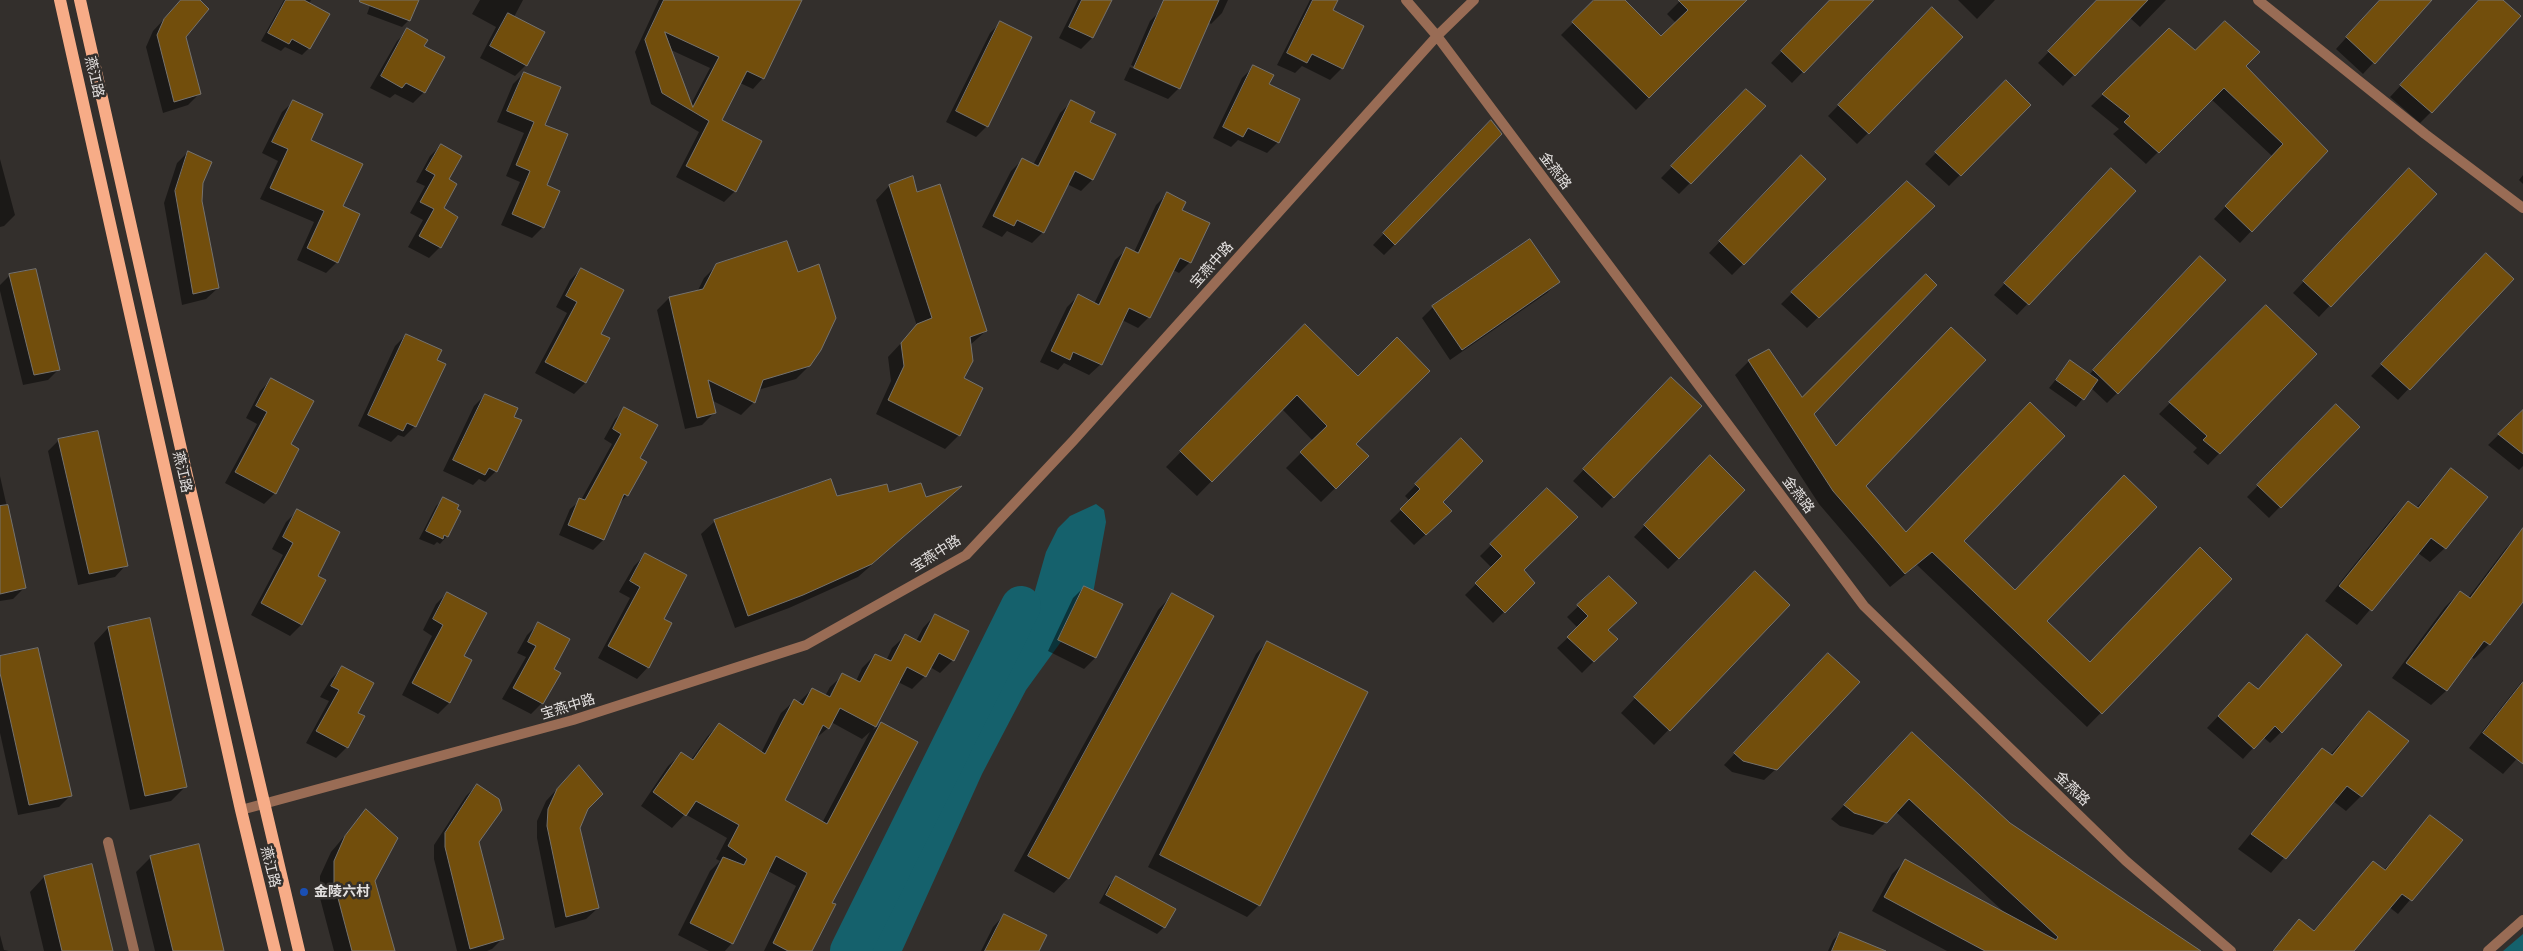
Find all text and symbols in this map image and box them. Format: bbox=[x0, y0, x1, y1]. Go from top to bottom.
street label: 燕江路 bbox=[81, 55, 107, 99]
street label: 金燕路 bbox=[1536, 149, 1574, 193]
street label: 宝燕中路 bbox=[1187, 239, 1237, 291]
street label: 燕江路 bbox=[169, 450, 195, 494]
street label: 金燕路 bbox=[1779, 473, 1817, 517]
street label: 宝燕中路 bbox=[908, 532, 964, 576]
street label: 宝燕中路 bbox=[539, 691, 597, 723]
street label: 金燕路 bbox=[2051, 768, 2093, 810]
street label: 燕江路 bbox=[257, 845, 283, 889]
place label: 金陵六村 bbox=[314, 884, 370, 900]
marker: 金陵六村 bbox=[298, 886, 310, 898]

